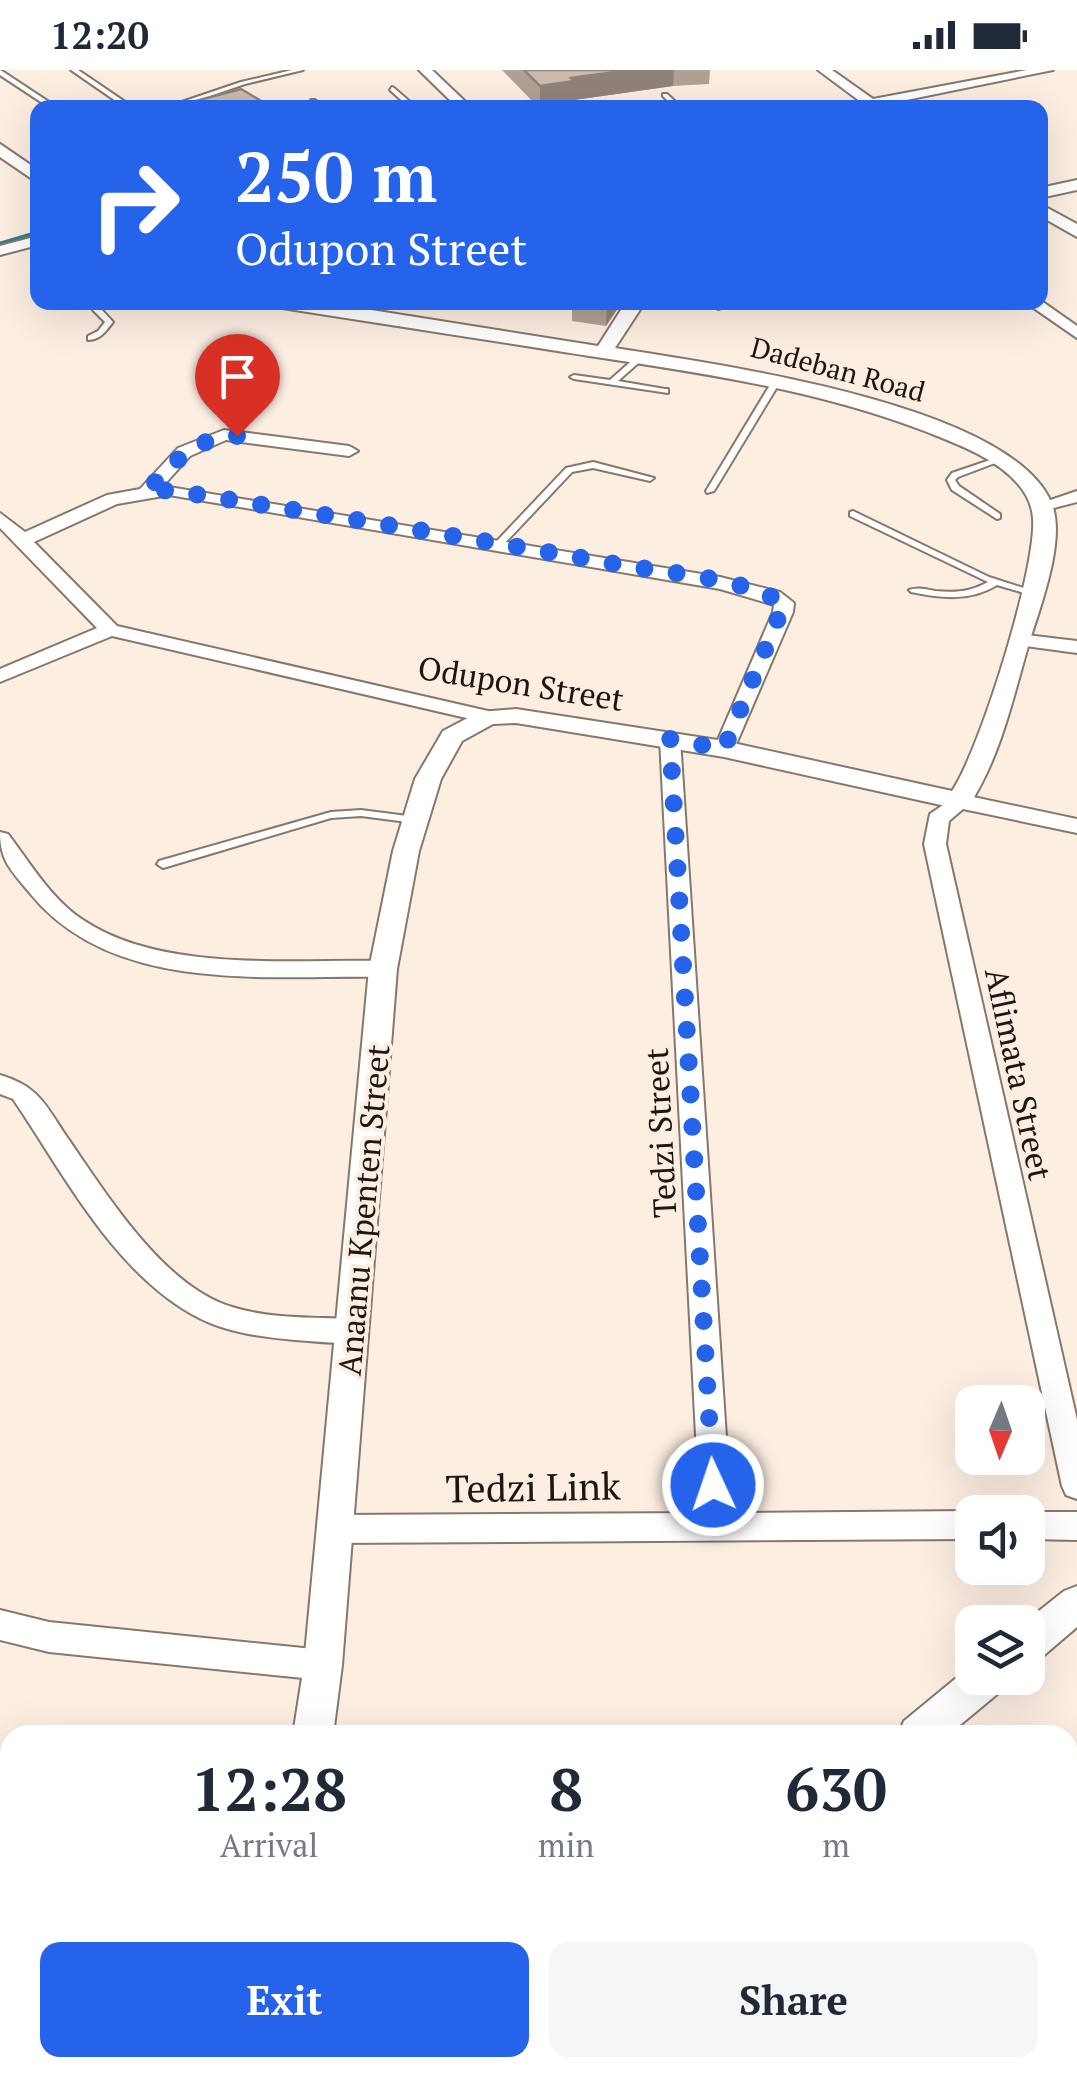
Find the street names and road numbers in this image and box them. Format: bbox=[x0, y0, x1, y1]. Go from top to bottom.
street label: Dadeban Road bbox=[747, 328, 929, 410]
street label: Odupon Street bbox=[415, 646, 627, 720]
street label: Aflimata Street bbox=[976, 964, 1062, 1184]
street label: Anaanu Kpenten Street bbox=[328, 1043, 398, 1377]
street label: Tedzi Street bbox=[635, 1047, 685, 1219]
street label: Tedzi Link bbox=[445, 1460, 621, 1514]

